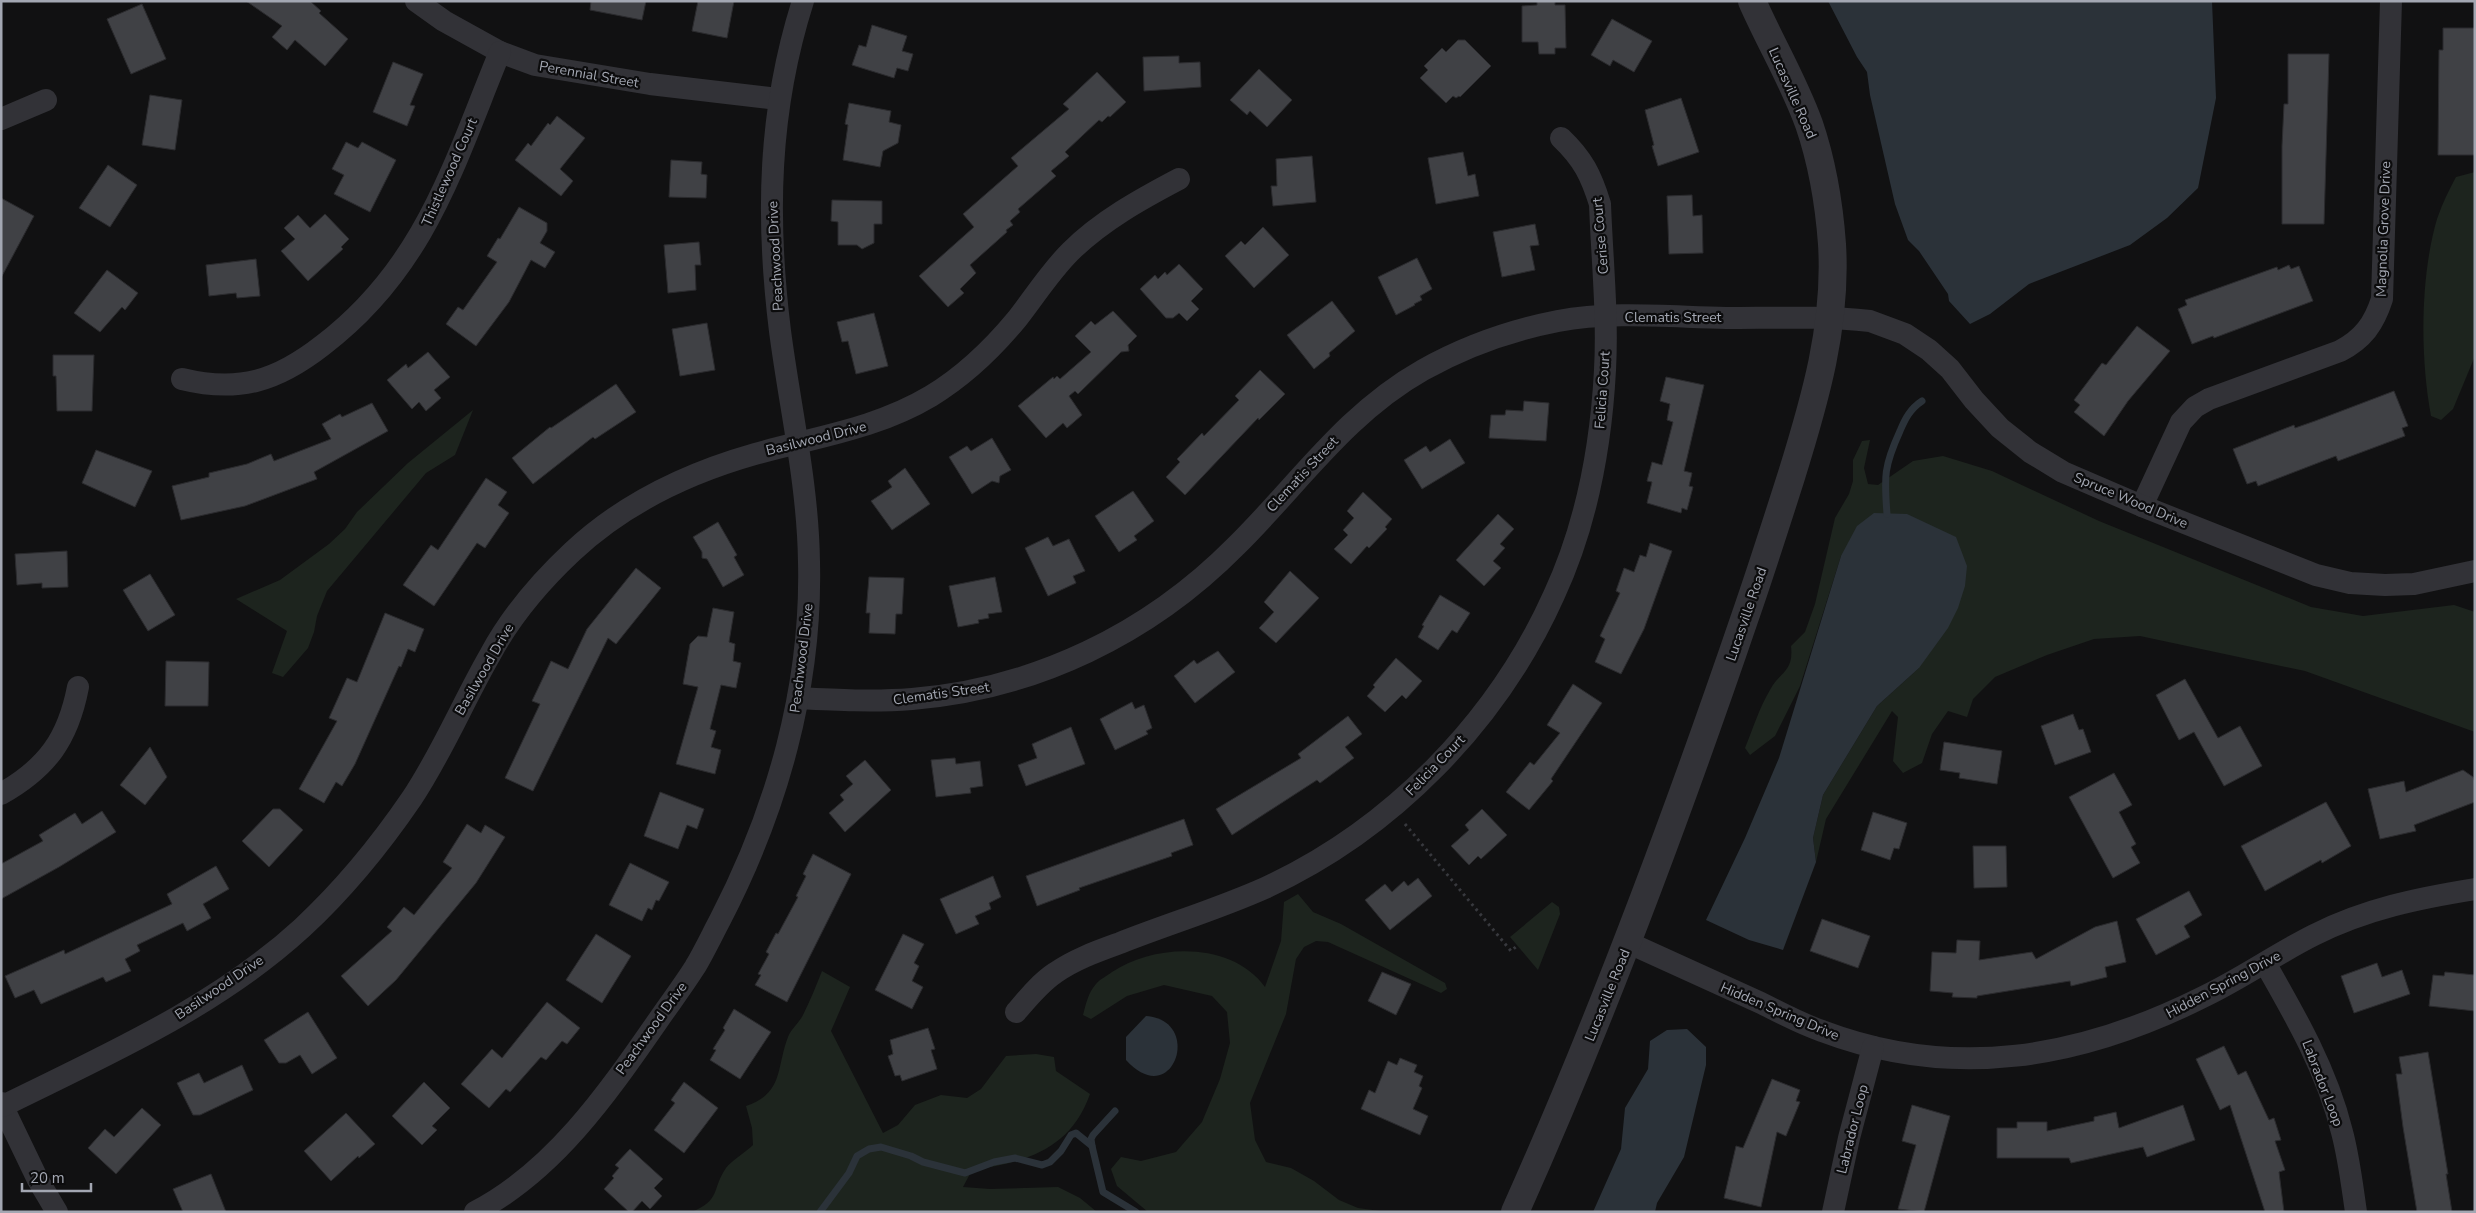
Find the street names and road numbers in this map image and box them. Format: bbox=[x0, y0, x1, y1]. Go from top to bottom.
street label: Lucasville Road bbox=[1764, 45, 1821, 142]
street label: Perennial Street bbox=[538, 56, 640, 93]
street label: Thistlewood Court bbox=[417, 115, 482, 229]
street label: Magnolia Grove Drive bbox=[2372, 161, 2395, 297]
street label: Cerise Court bbox=[1588, 197, 1613, 275]
street label: Peachwood Drive bbox=[763, 201, 788, 311]
street label: Clematis Street bbox=[1624, 308, 1722, 327]
street label: Felicia Court bbox=[1590, 350, 1615, 430]
street label: Basilwood Drive bbox=[764, 417, 868, 460]
street label: Clematis Street bbox=[1262, 432, 1342, 516]
street label: Spruce Wood Drive bbox=[2071, 468, 2191, 533]
street label: Lucasville Road bbox=[1722, 565, 1771, 664]
street label: Peachwood Drive bbox=[785, 602, 818, 714]
street label: Basilwood Drive bbox=[450, 620, 518, 719]
street label: Clematis Street bbox=[892, 677, 991, 710]
street label: Felicia Court bbox=[1401, 731, 1469, 800]
street label: Lucasville Road bbox=[1580, 946, 1635, 1044]
street label: Hidden Spring Drive bbox=[2163, 946, 2284, 1023]
street label: Basilwood Drive bbox=[171, 951, 267, 1024]
street label: Peachwood Drive bbox=[611, 978, 691, 1078]
street label: Hidden Spring Drive bbox=[1718, 978, 1842, 1045]
street label: Labrador Loop bbox=[2297, 1037, 2348, 1129]
street label: Labrador Loop bbox=[1832, 1082, 1873, 1176]

